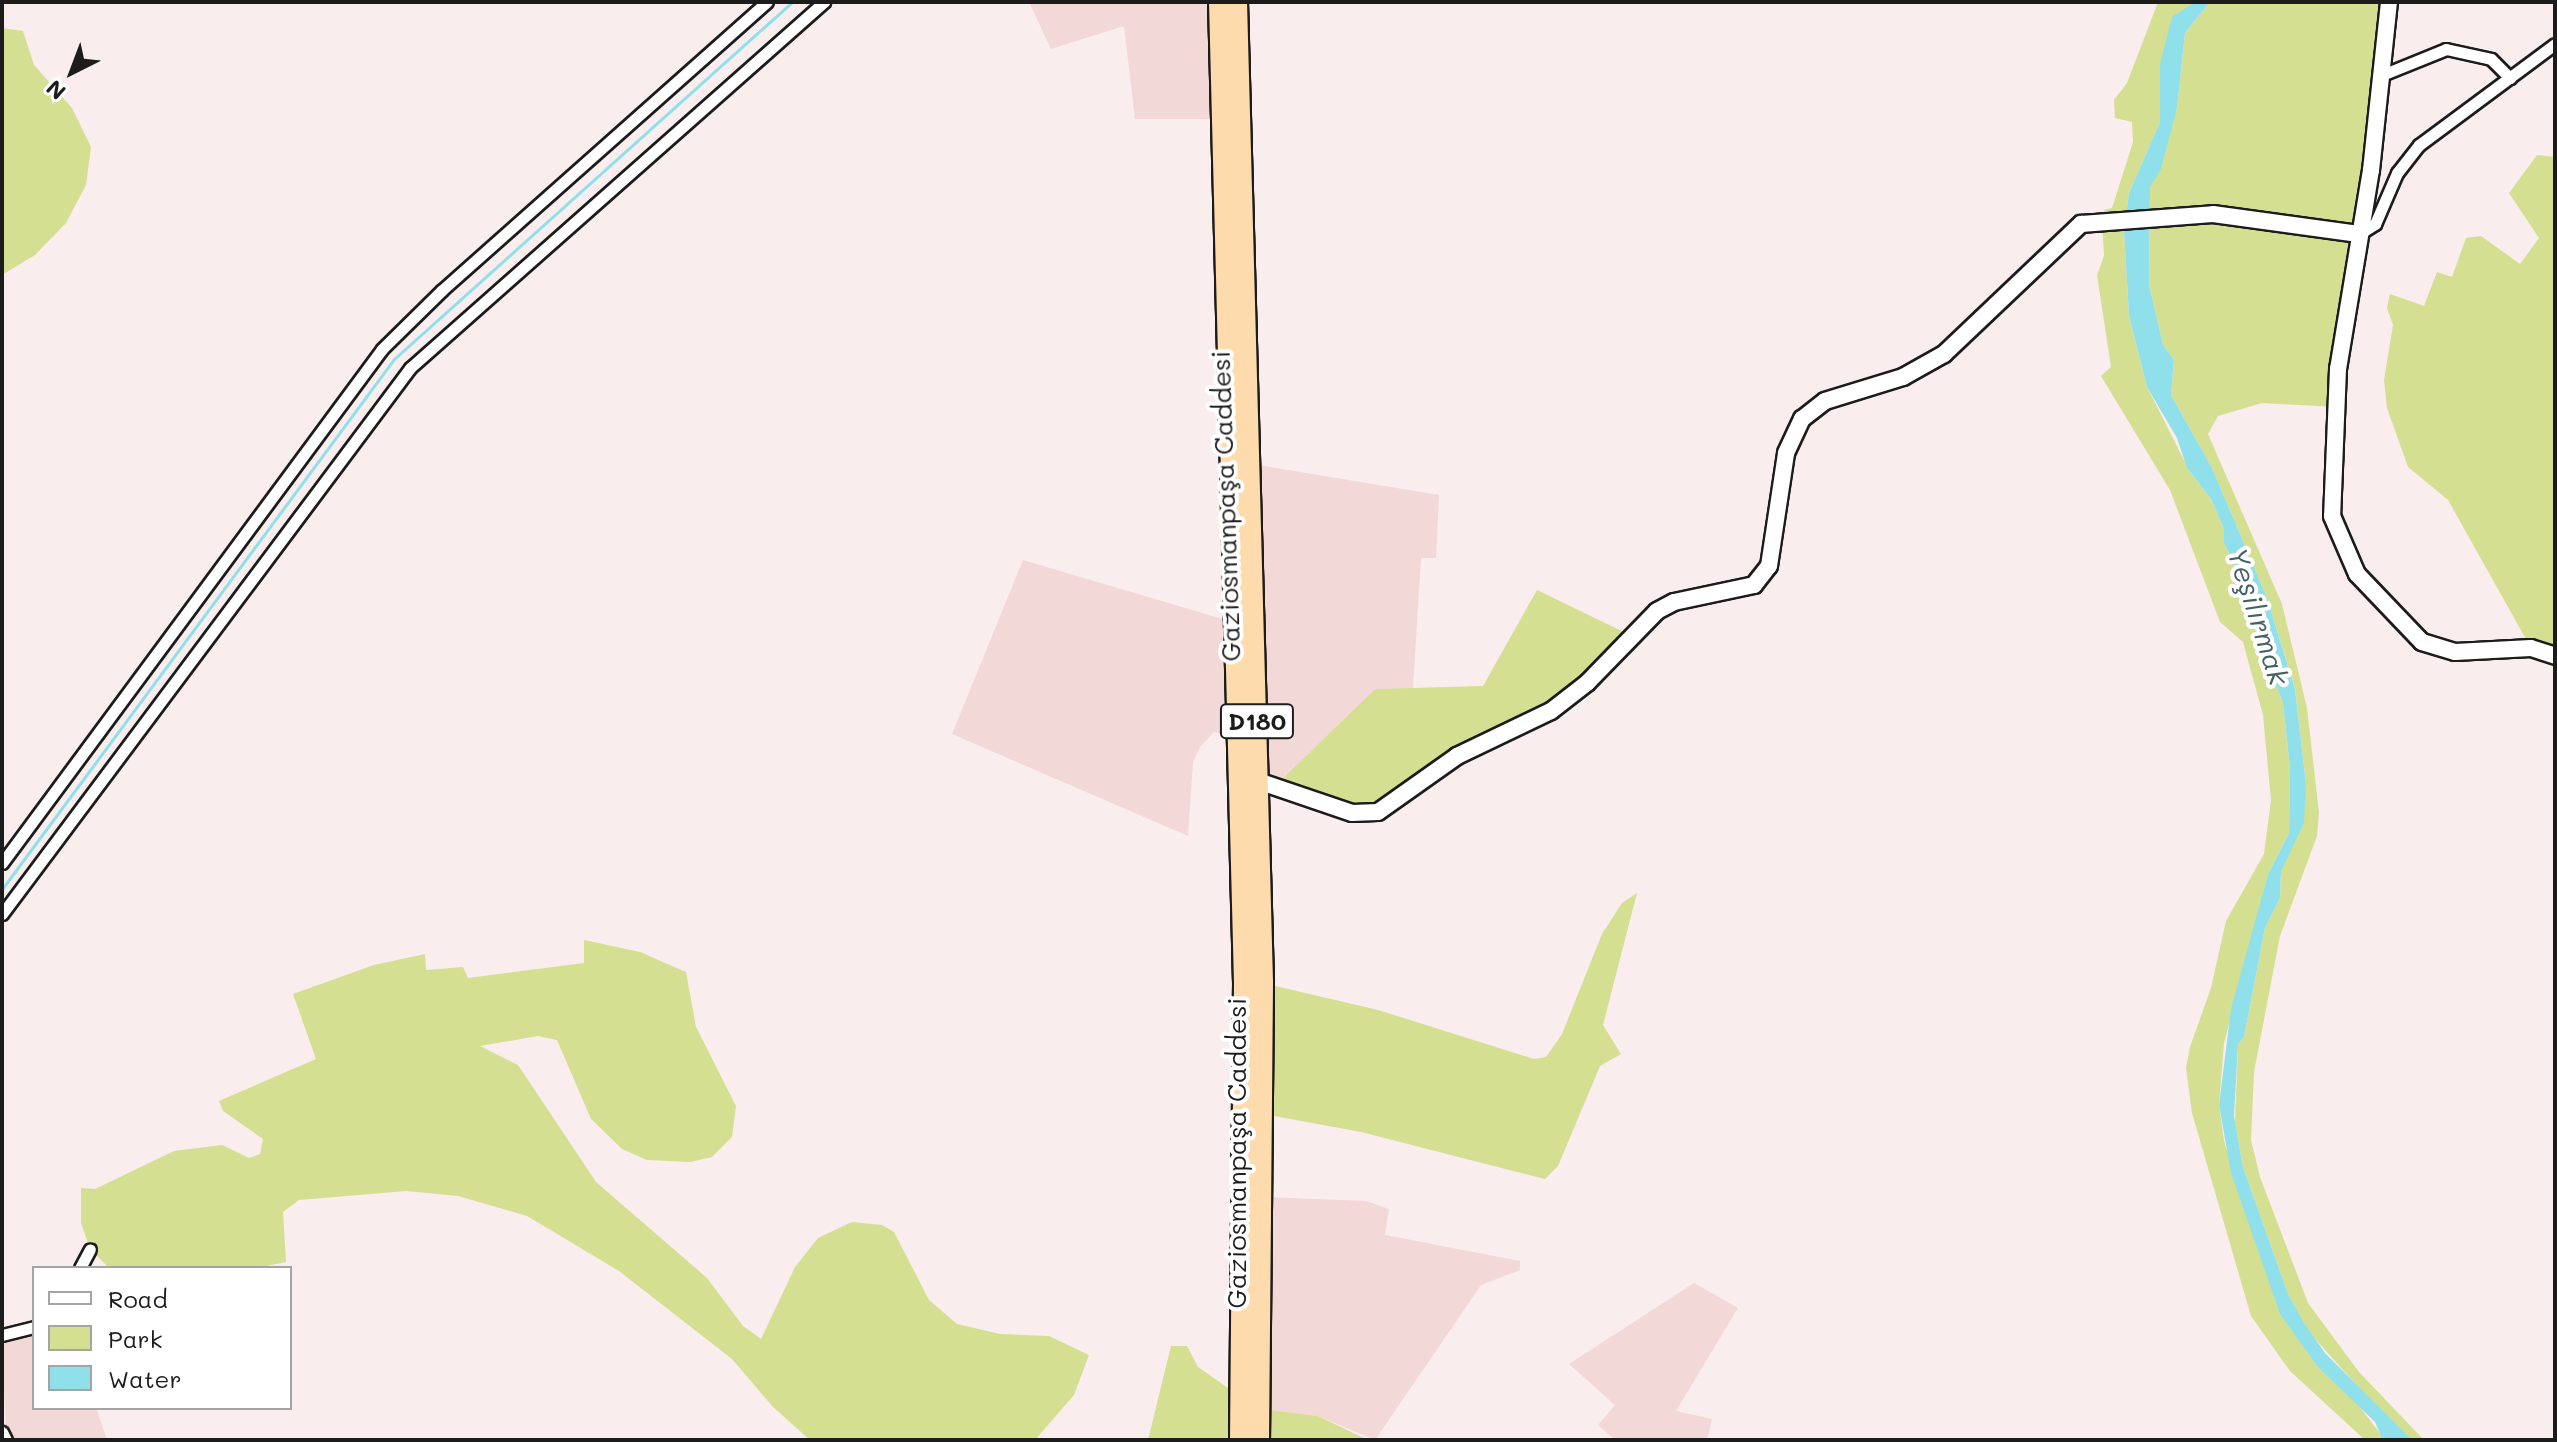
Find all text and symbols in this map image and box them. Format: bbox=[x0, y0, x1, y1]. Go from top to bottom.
north arrow bbox=[32, 32, 112, 112]
text: N bbox=[40, 74, 72, 107]
street label: Gaziosmanpaşa Caddesi bbox=[1205, 350, 1247, 662]
water label: Yeşilırmak bbox=[2221, 543, 2297, 689]
road number: D180 bbox=[1219, 701, 1295, 741]
street label: Gaziosmanpaşa Caddesi bbox=[1221, 997, 1253, 1309]
legend bbox=[32, 1266, 292, 1410]
text: Road bbox=[108, 1283, 168, 1314]
text: Park bbox=[108, 1323, 162, 1354]
text: Water bbox=[108, 1363, 182, 1394]

